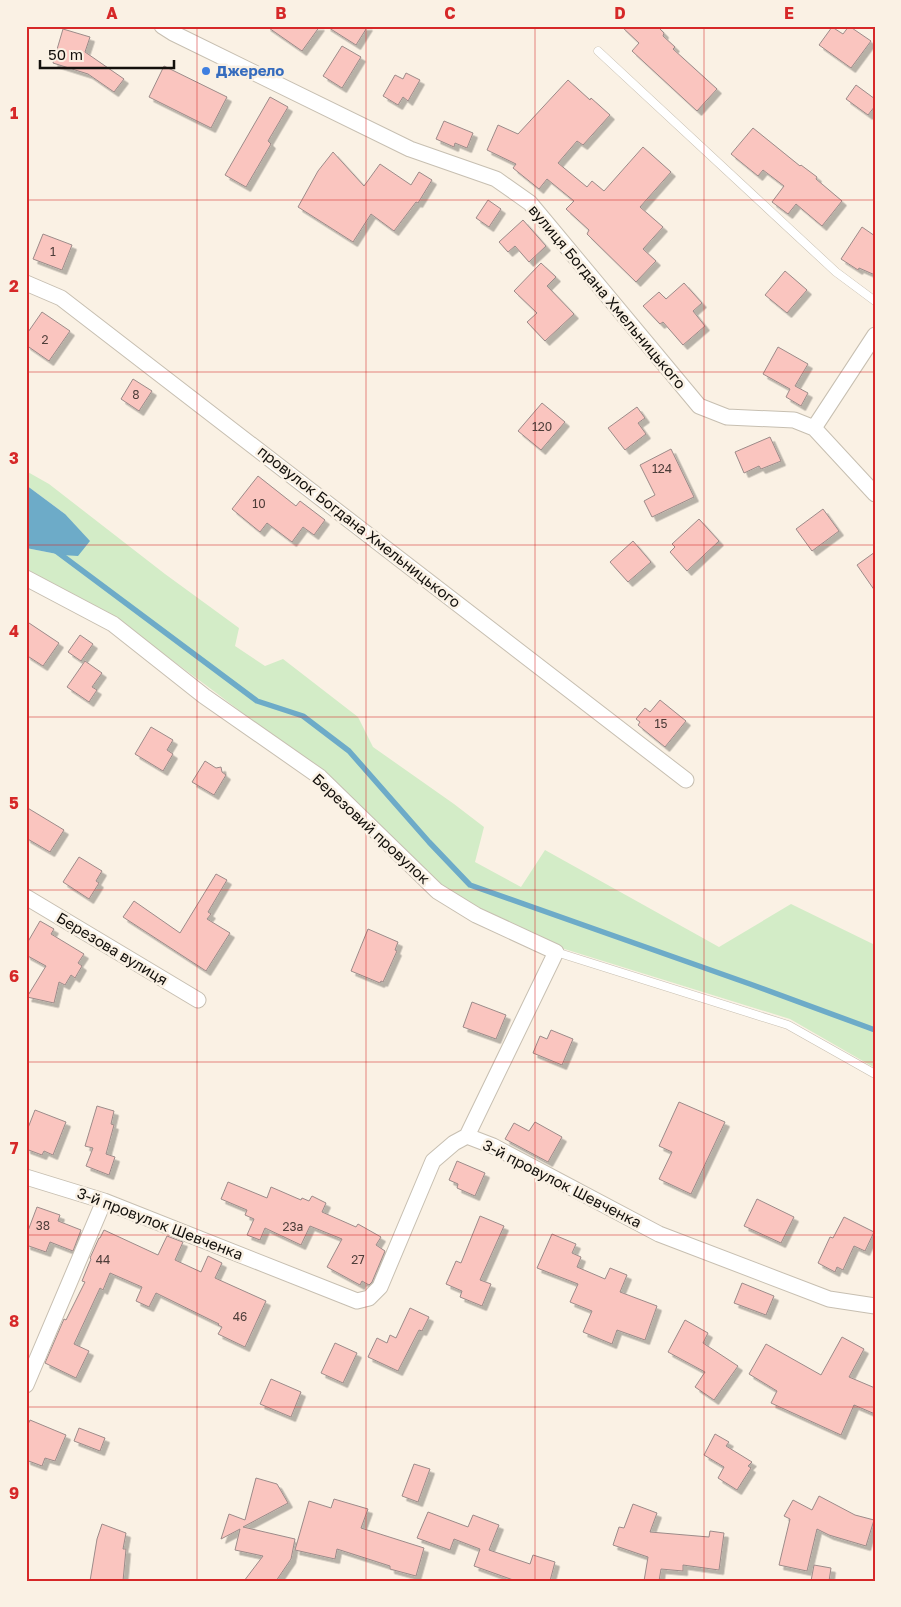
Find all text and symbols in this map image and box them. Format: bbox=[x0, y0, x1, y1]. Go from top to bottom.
text: A bbox=[106, 3, 118, 23]
text: B bbox=[275, 3, 287, 23]
text: C bbox=[444, 3, 456, 23]
text: D bbox=[614, 3, 626, 23]
text: E bbox=[784, 3, 794, 23]
scale bar bbox=[40, 38, 174, 70]
text: 50 m bbox=[48, 45, 83, 63]
place label: Джерело bbox=[216, 61, 284, 79]
marker: Джерело bbox=[200, 65, 212, 77]
text: 1 bbox=[10, 103, 18, 123]
street label: вулиця Богдана Хмельницького bbox=[525, 201, 690, 392]
house number: 1 bbox=[50, 244, 56, 259]
text: 2 bbox=[9, 276, 19, 296]
house number: 2 bbox=[42, 332, 49, 347]
house number: 8 bbox=[132, 387, 140, 402]
house number: 120 bbox=[532, 419, 552, 434]
street label: провулок Богдана Хмельницького bbox=[255, 441, 465, 611]
text: 3 bbox=[9, 448, 19, 468]
house number: 124 bbox=[652, 461, 672, 476]
house number: 10 bbox=[252, 496, 266, 511]
text: 4 bbox=[9, 621, 19, 641]
house number: 15 bbox=[655, 716, 667, 731]
street label: Березовий провулок bbox=[309, 769, 434, 888]
text: 5 bbox=[9, 793, 19, 813]
street label: Березова вулиця bbox=[54, 908, 171, 988]
text: 6 bbox=[9, 966, 19, 986]
street label: 3-й провулок Шевченка bbox=[480, 1135, 645, 1231]
text: 7 bbox=[10, 1138, 19, 1158]
street label: 3-й провулок Шевченка bbox=[75, 1183, 246, 1263]
house number: 38 bbox=[36, 1218, 50, 1233]
house number: 23а bbox=[283, 1219, 303, 1234]
house number: 44 bbox=[96, 1252, 110, 1267]
house number: 27 bbox=[351, 1252, 365, 1267]
house number: 46 bbox=[233, 1309, 247, 1324]
text: 8 bbox=[9, 1311, 19, 1331]
text: 9 bbox=[9, 1483, 19, 1503]

